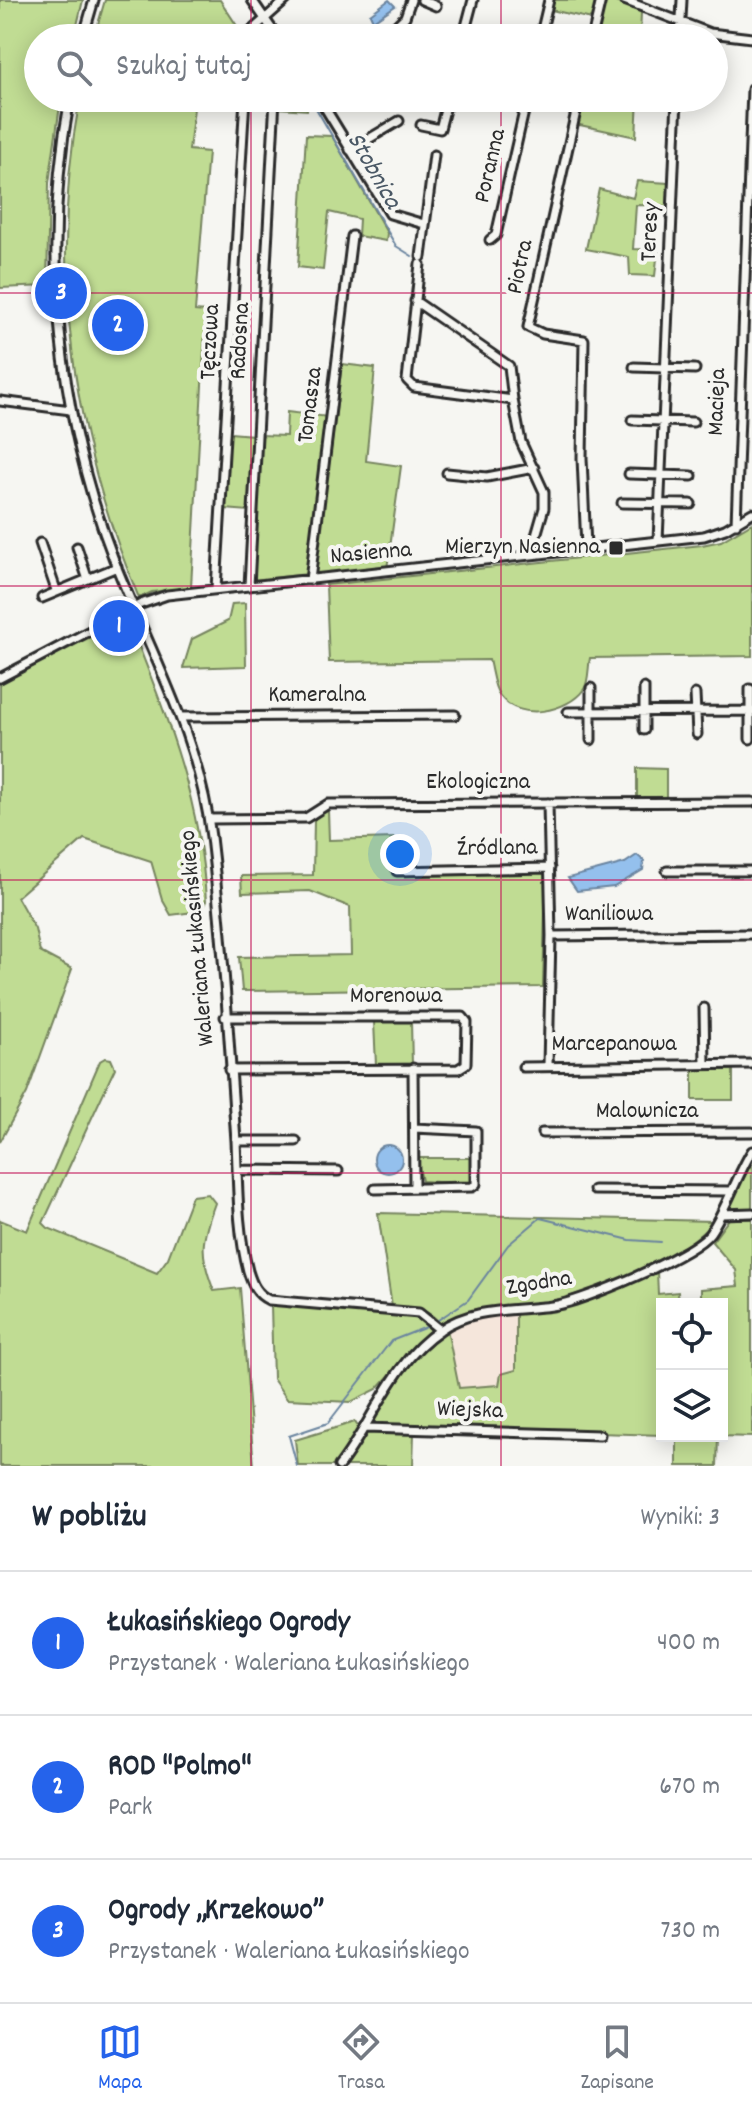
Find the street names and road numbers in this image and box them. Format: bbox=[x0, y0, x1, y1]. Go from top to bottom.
street label: Poranna bbox=[466, 125, 516, 206]
street label: Teresy bbox=[632, 200, 670, 263]
street label: Piotra bbox=[499, 236, 543, 297]
street label: Radosna bbox=[222, 301, 260, 381]
street label: Tęczowa bbox=[192, 302, 230, 381]
street label: Tomasza bbox=[289, 364, 333, 445]
street label: Macieja bbox=[700, 367, 736, 436]
street label: Nasienna bbox=[329, 533, 414, 574]
street label: Kameralna bbox=[268, 679, 367, 713]
street label: Ekologiczna bbox=[426, 766, 531, 800]
street label: Waleriana Łukasińskiego bbox=[172, 828, 224, 1048]
street label: Źródlana bbox=[456, 831, 538, 867]
street label: Waniliowa bbox=[565, 898, 654, 932]
street label: Morenowa bbox=[350, 980, 443, 1014]
street label: Marcepanowa bbox=[551, 1028, 677, 1062]
street label: Malownicza bbox=[596, 1095, 699, 1129]
street label: Zgodna bbox=[504, 1262, 575, 1306]
street label: Wiejska bbox=[436, 1393, 504, 1429]

